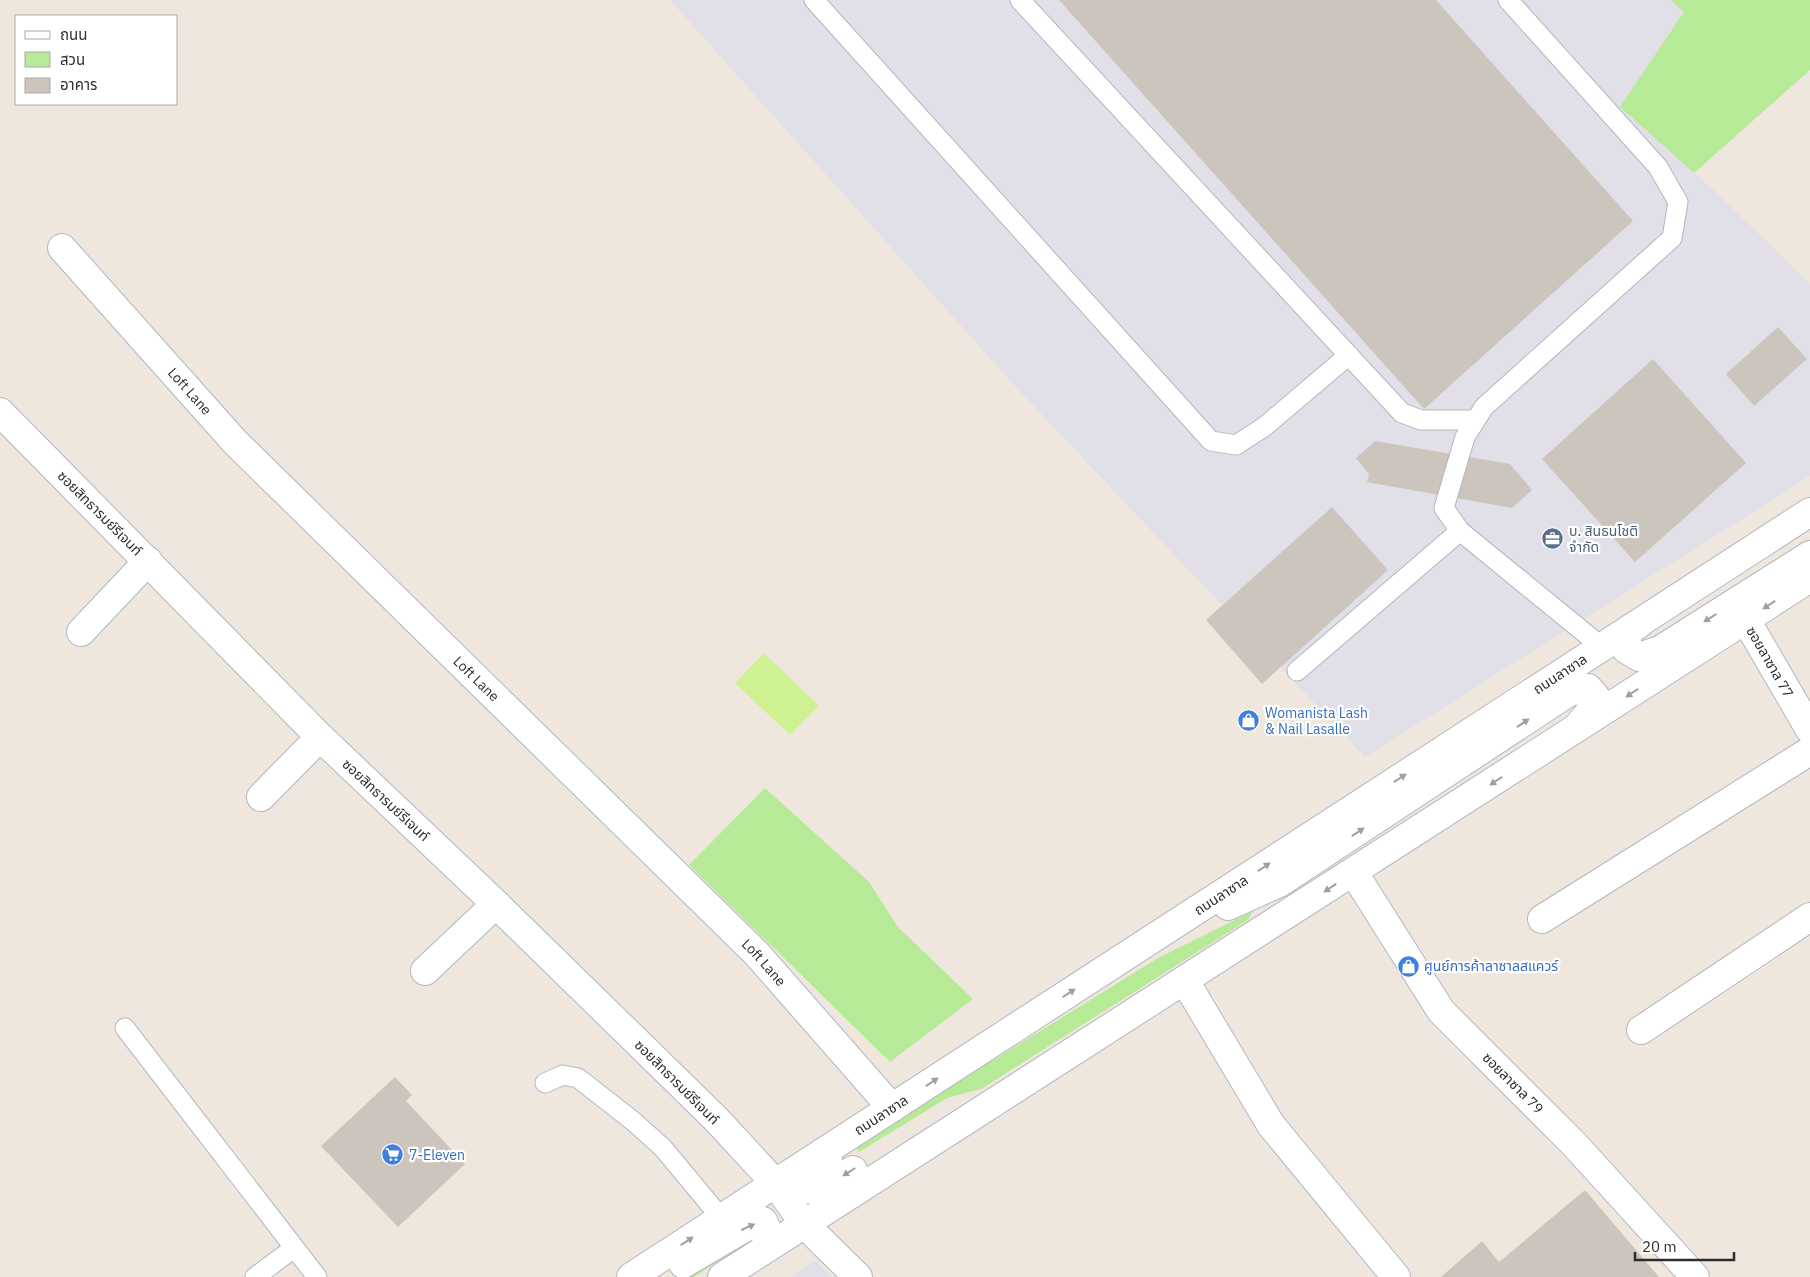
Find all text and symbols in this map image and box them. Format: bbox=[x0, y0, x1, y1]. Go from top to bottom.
legend bbox=[15, 15, 178, 105]
text: ถนน bbox=[60, 25, 87, 44]
text: สวน bbox=[60, 50, 85, 69]
text: อาคาร bbox=[60, 75, 97, 94]
street label: Loft Lane bbox=[164, 364, 216, 419]
street label: ซอยสิทธารมย์รีเจนท์ bbox=[54, 467, 146, 559]
place label: บ. สินธนโชติ จำกัด bbox=[1569, 522, 1638, 556]
office icon: บ. สินธนโชติ จำกัด bbox=[1541, 527, 1565, 551]
one-way arrow bbox=[1762, 600, 1776, 609]
one-way arrow bbox=[1703, 614, 1716, 623]
street label: ซอยลาซาล 77 bbox=[1742, 623, 1798, 701]
street label: ถนนลาซาล bbox=[1530, 650, 1590, 698]
street label: Loft Lane bbox=[450, 652, 503, 706]
one-way arrow bbox=[1626, 688, 1639, 698]
place label: Womanista Lash & Nail Lasalle bbox=[1265, 704, 1368, 738]
shop icon: Womanista Lash & Nail Lasalle bbox=[1237, 709, 1261, 733]
one-way arrow bbox=[1516, 718, 1529, 728]
street label: ซอยสิทธารมย์รีเจนท์ bbox=[339, 755, 433, 845]
one-way arrow bbox=[1393, 773, 1407, 783]
one-way arrow bbox=[1489, 776, 1503, 786]
one-way arrow bbox=[1351, 827, 1365, 837]
one-way arrow bbox=[1257, 862, 1270, 871]
street label: ถนนลาซาล bbox=[1191, 871, 1251, 919]
one-way arrow bbox=[1323, 883, 1337, 893]
street label: Loft Lane bbox=[738, 935, 790, 990]
shop icon: ศูนย์การค้าลาซาลสแควร์ bbox=[1396, 954, 1420, 978]
place label: ศูนย์การค้าลาซาลสแควร์ bbox=[1424, 957, 1559, 975]
one-way arrow bbox=[1062, 988, 1075, 998]
street label: ซอยสิทธารมย์รีเจนท์ bbox=[631, 1036, 723, 1128]
street label: ซอยลาซาล 79 bbox=[1479, 1049, 1547, 1117]
one-way arrow bbox=[926, 1077, 939, 1086]
street label: ถนนลาซาล bbox=[851, 1091, 911, 1139]
supermarket icon: 7-Eleven bbox=[381, 1143, 405, 1167]
place label: 7-Eleven bbox=[409, 1146, 465, 1164]
one-way arrow bbox=[842, 1168, 856, 1177]
one-way arrow bbox=[741, 1223, 755, 1231]
scale bar bbox=[1635, 1230, 1734, 1262]
one-way arrow bbox=[680, 1236, 694, 1246]
text: 20 m bbox=[1642, 1237, 1677, 1256]

